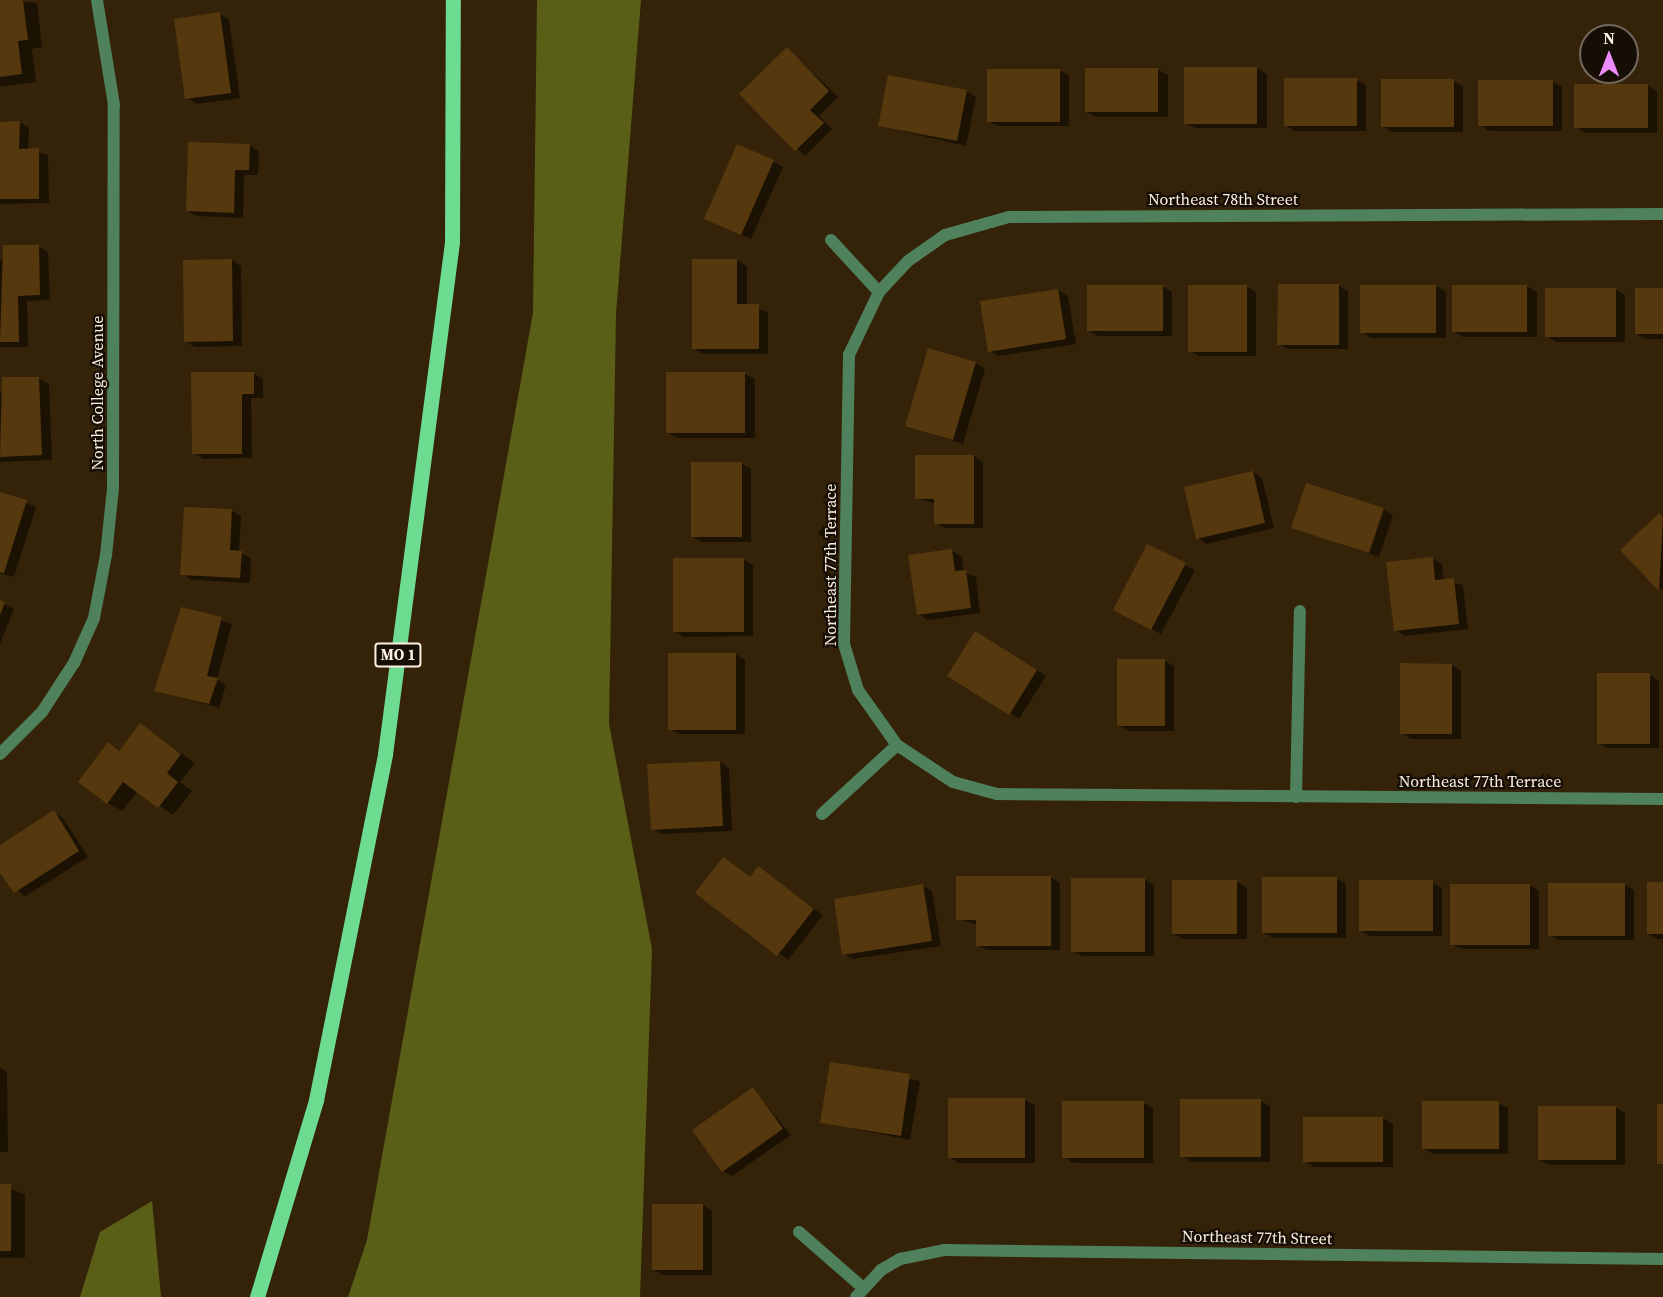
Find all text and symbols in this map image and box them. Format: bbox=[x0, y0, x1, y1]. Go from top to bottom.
north arrow bbox=[1579, 24, 1639, 84]
text: N bbox=[1603, 27, 1615, 49]
street label: Northeast 78th Street bbox=[1148, 189, 1298, 209]
street label: North College Avenue bbox=[87, 316, 107, 470]
street label: Northeast 77th Terrace bbox=[820, 484, 840, 646]
road number: MO 1 bbox=[374, 643, 422, 667]
street label: Northeast 77th Terrace bbox=[1399, 771, 1561, 791]
street label: Northeast 77th Street bbox=[1182, 1226, 1332, 1248]

